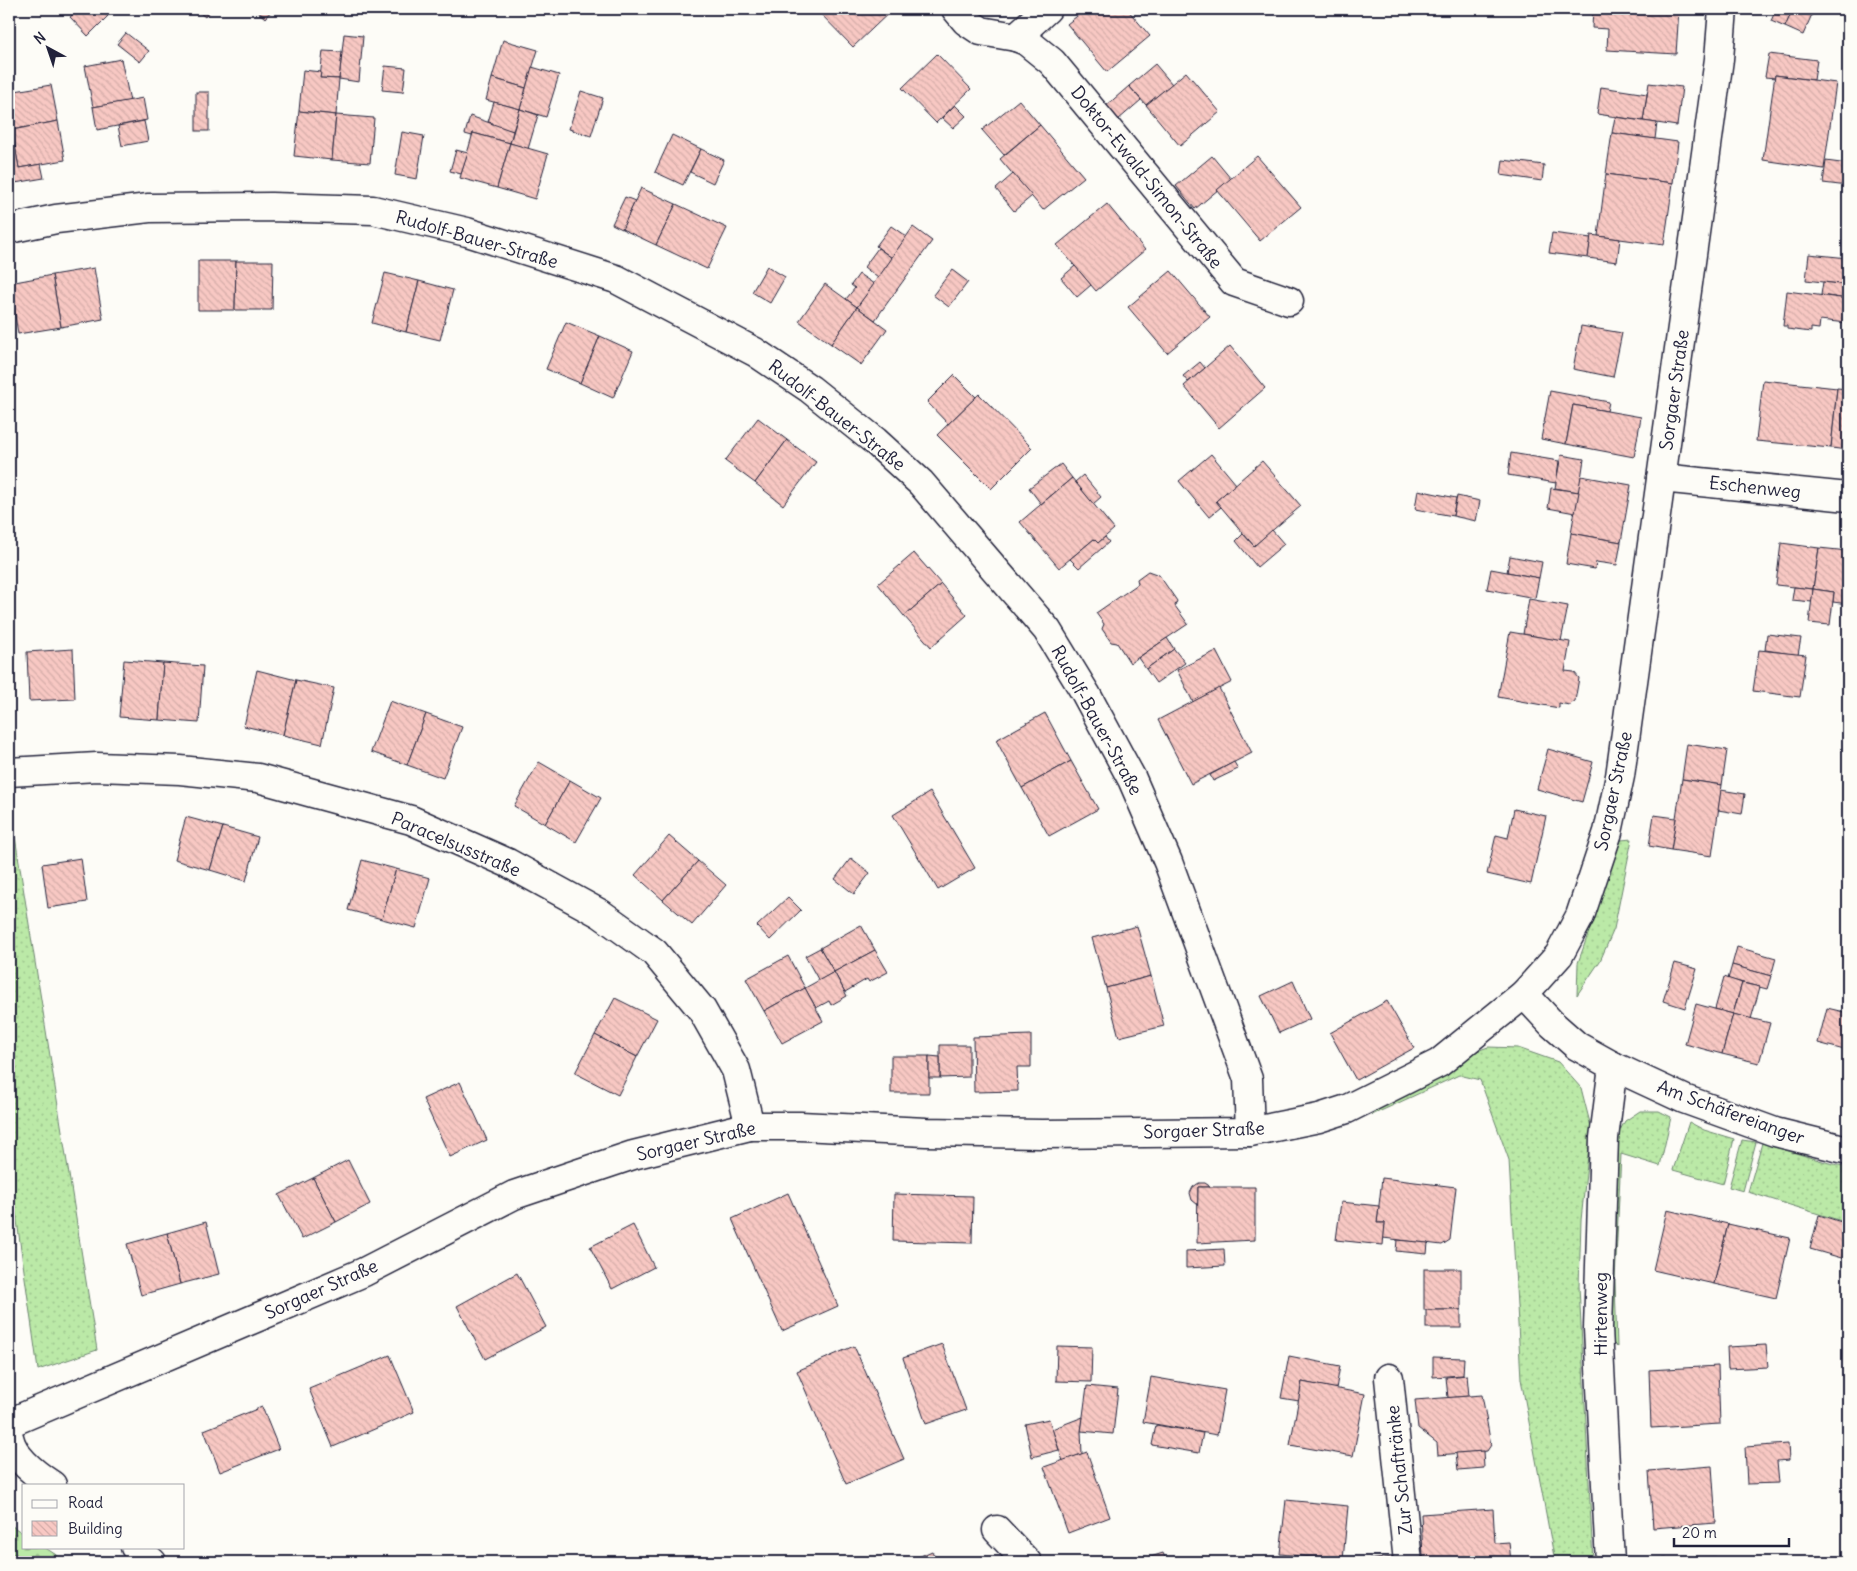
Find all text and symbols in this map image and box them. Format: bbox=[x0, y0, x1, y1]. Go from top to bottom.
north arrow bbox=[22, 22, 72, 72]
text: N bbox=[30, 28, 49, 48]
street label: Doktor-Ewald-Simon-Straße bbox=[1066, 81, 1228, 273]
street label: Rudolf-Bauer-Straße bbox=[393, 205, 561, 273]
street label: Sorgaer Straße bbox=[1654, 328, 1694, 452]
street label: Rudolf-Bauer-Straße bbox=[764, 354, 910, 476]
street label: Eschenweg bbox=[1708, 471, 1802, 503]
street label: Rudolf-Bauer-Straße bbox=[1046, 641, 1148, 799]
street label: Sorgaer Straße bbox=[1589, 729, 1637, 853]
street label: Paracelsusstraße bbox=[388, 806, 524, 882]
street label: Am Schäfereianger bbox=[1654, 1075, 1808, 1150]
street label: Sorgaer Straße bbox=[634, 1116, 758, 1166]
street label: Sorgaer Straße bbox=[1143, 1116, 1265, 1144]
street label: Sorgaer Straße bbox=[261, 1254, 381, 1324]
street label: Hirtenweg bbox=[1589, 1272, 1612, 1356]
street label: Zur Schaftränke bbox=[1381, 1404, 1417, 1536]
legend bbox=[22, 1484, 185, 1548]
text: Road bbox=[68, 1493, 103, 1512]
scale bar bbox=[1674, 1516, 1790, 1548]
text: Building bbox=[68, 1519, 123, 1538]
text: 20 m bbox=[1682, 1523, 1717, 1542]

